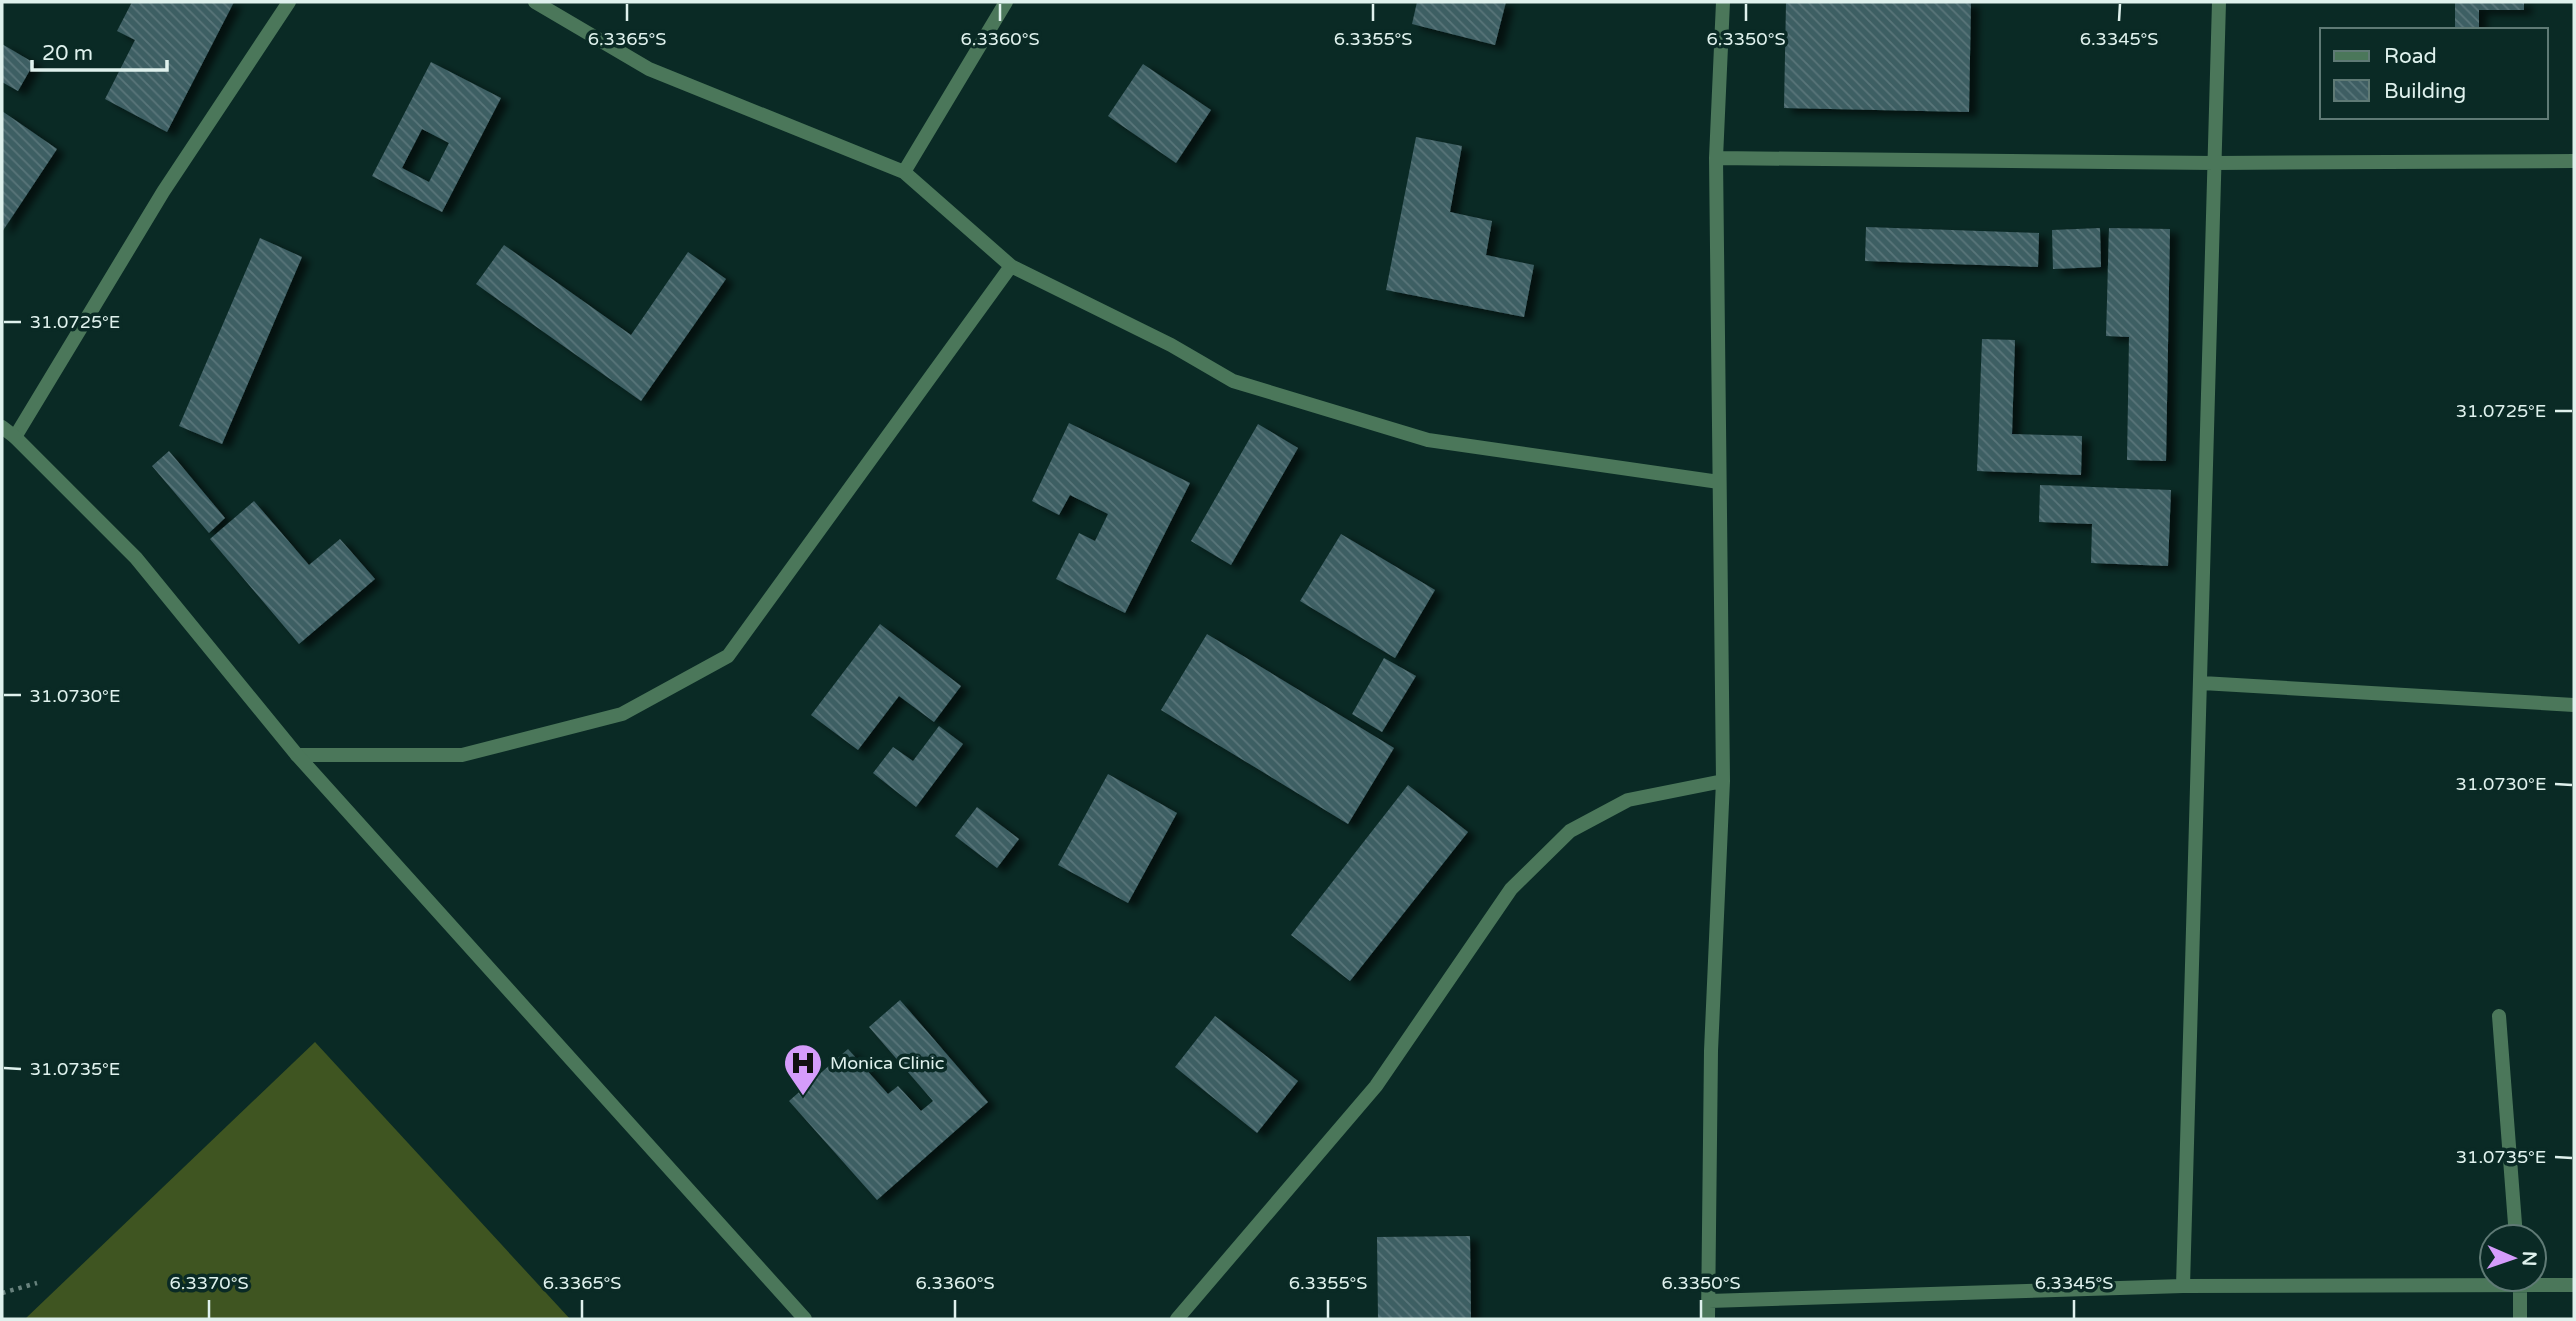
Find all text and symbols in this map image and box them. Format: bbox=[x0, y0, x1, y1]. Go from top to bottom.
scale bar bbox=[32, 28, 166, 72]
text: 6.3365°S bbox=[588, 28, 666, 50]
text: 6.3360°S bbox=[960, 28, 1040, 50]
text: 6.3355°S bbox=[1334, 28, 1412, 50]
text: 6.3350°S bbox=[1706, 28, 1786, 50]
text: 6.3345°S bbox=[2080, 28, 2158, 50]
legend bbox=[2320, 28, 2548, 119]
text: 20 m bbox=[42, 41, 93, 66]
text: Road bbox=[2384, 44, 2437, 69]
text: Building bbox=[2384, 79, 2466, 104]
text: 31.0725°E bbox=[30, 311, 120, 333]
text: 31.0725°E bbox=[2456, 400, 2546, 422]
text: 31.0730°E bbox=[30, 685, 120, 707]
text: 31.0730°E bbox=[2456, 773, 2546, 795]
hospital icon: Monica Clinic bbox=[782, 1042, 824, 1097]
place label: Monica Clinic bbox=[830, 1052, 944, 1074]
text: 31.0735°E bbox=[30, 1058, 120, 1080]
text: 31.0735°E bbox=[2456, 1146, 2546, 1168]
north arrow bbox=[2478, 1223, 2548, 1293]
text: N bbox=[2518, 1251, 2540, 1267]
text: 6.3370°S bbox=[169, 1272, 249, 1294]
text: 6.3365°S bbox=[543, 1272, 621, 1294]
text: 6.3360°S bbox=[915, 1272, 995, 1294]
text: 6.3355°S bbox=[1289, 1272, 1367, 1294]
text: 6.3350°S bbox=[1661, 1272, 1741, 1294]
text: 6.3345°S bbox=[2035, 1272, 2113, 1294]

